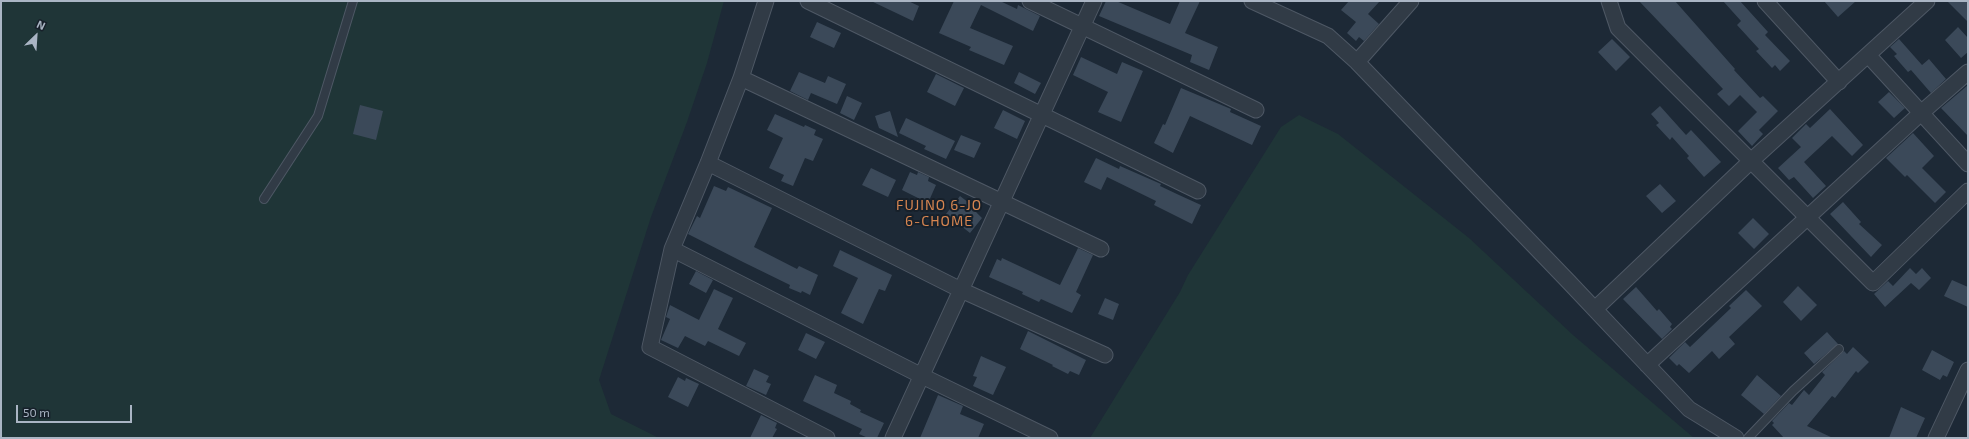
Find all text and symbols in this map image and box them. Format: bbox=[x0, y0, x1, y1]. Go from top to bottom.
north arrow bbox=[16, 16, 56, 56]
text: N bbox=[35, 17, 48, 32]
district label: FUJINO 6-JO 6-CHOME bbox=[896, 197, 982, 230]
scale bar bbox=[18, 397, 134, 423]
text: 50 m bbox=[23, 405, 50, 419]

